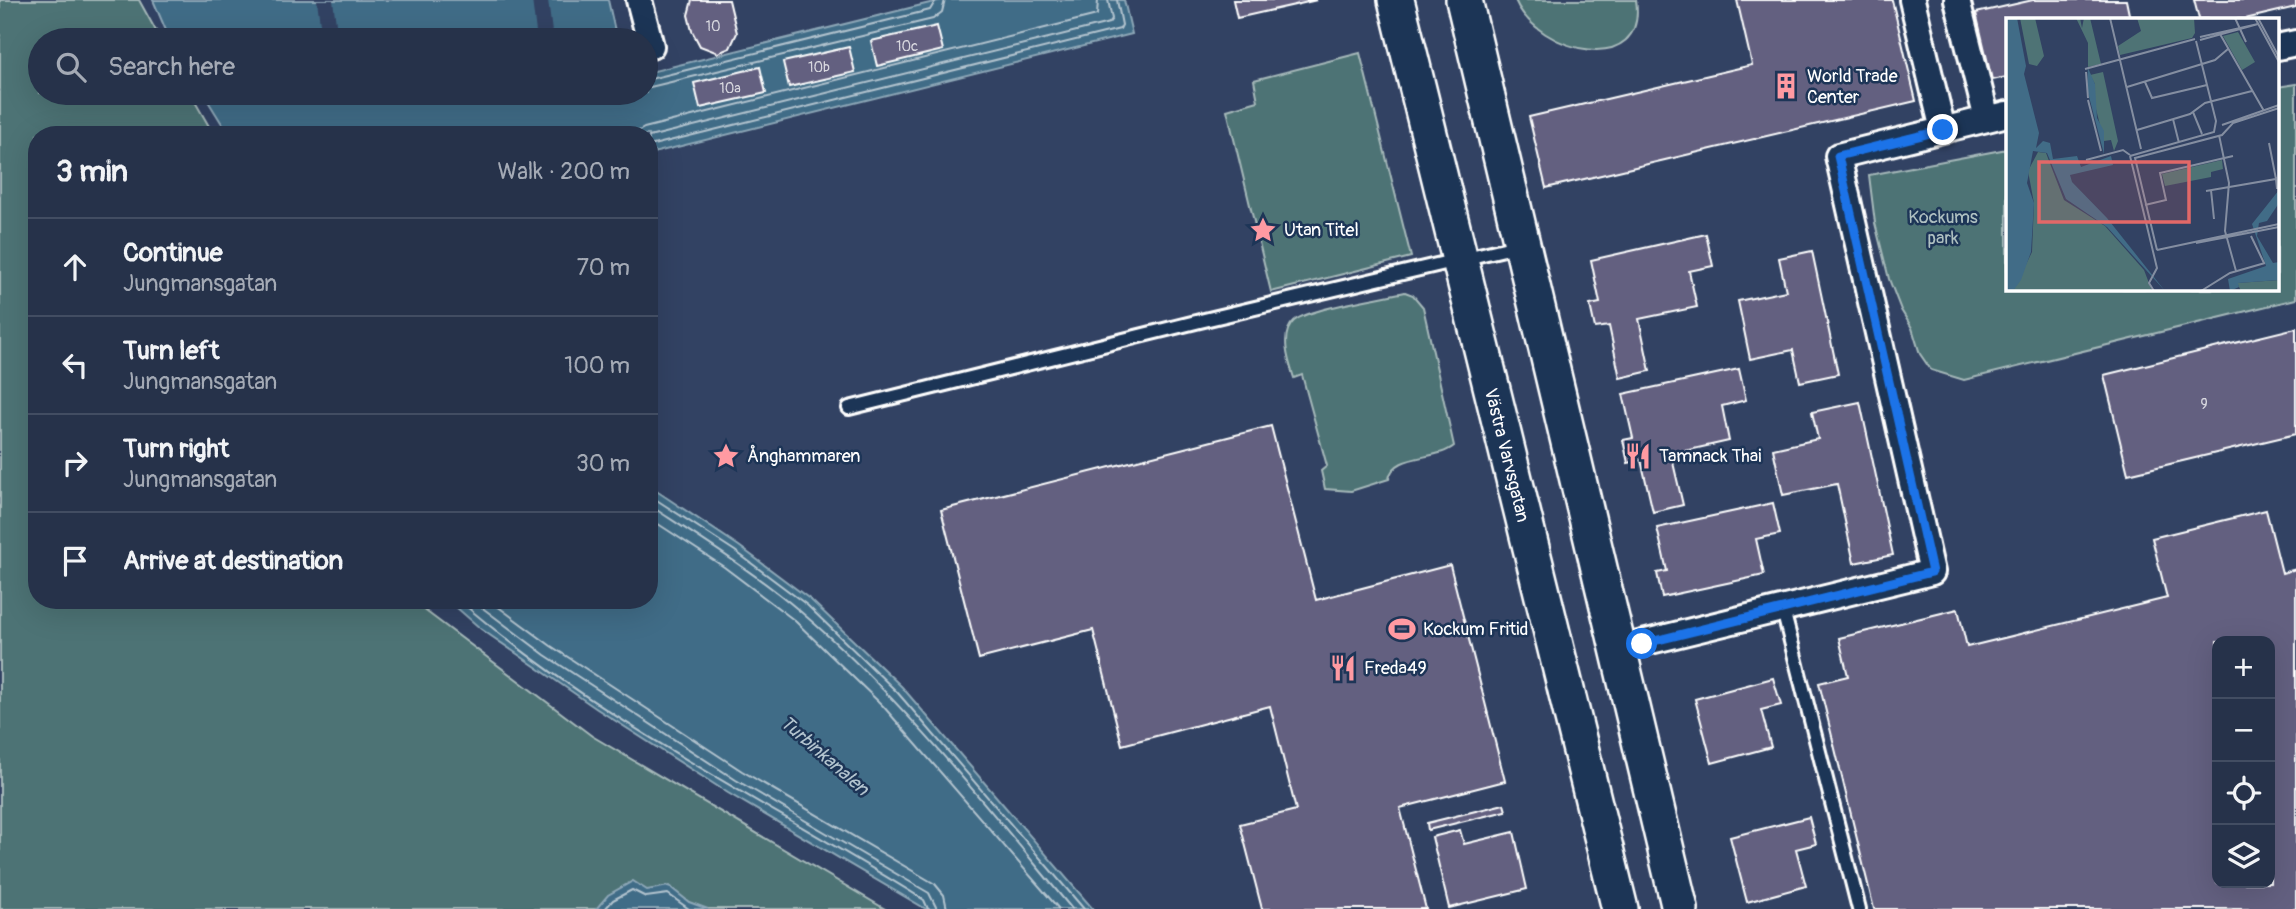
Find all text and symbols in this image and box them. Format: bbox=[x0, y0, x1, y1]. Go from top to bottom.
house number: 10 bbox=[705, 18, 721, 35]
inset map bbox=[2006, 18, 2278, 290]
search box bbox=[28, 28, 658, 105]
house number: 10c bbox=[896, 38, 918, 55]
icon: search bbox=[52, 48, 90, 86]
text: Search here bbox=[108, 51, 235, 83]
house number: 10b bbox=[808, 59, 830, 76]
place label: World Trade Center bbox=[1807, 65, 1898, 109]
building icon: World Trade Center bbox=[1771, 71, 1801, 101]
house number: 10a bbox=[719, 80, 741, 97]
route end bbox=[1927, 114, 1958, 145]
text: 3 min bbox=[56, 153, 128, 190]
text: Walk · 200 m bbox=[497, 157, 630, 186]
park label: Kockums park bbox=[1908, 206, 1978, 250]
place icon: Utan Titel bbox=[1248, 215, 1278, 245]
place label: Utan Titel bbox=[1284, 219, 1359, 242]
text: Continue bbox=[123, 237, 223, 269]
icon: ahead bbox=[56, 248, 94, 286]
text: 70 m bbox=[577, 253, 630, 282]
text: Jungmansgatan bbox=[123, 269, 277, 298]
text: Turn left bbox=[123, 335, 219, 367]
icon: left bbox=[56, 346, 94, 384]
text: 100 m bbox=[564, 351, 630, 380]
text: Jungmansgatan bbox=[123, 367, 277, 396]
street label: Västra Varvsgatan bbox=[1479, 386, 1534, 524]
house number: 9 bbox=[2200, 396, 2208, 413]
text: Turn right bbox=[123, 433, 229, 465]
place icon: Ånghammaren bbox=[711, 441, 741, 471]
restaurant icon: Tamnack Thai bbox=[1623, 441, 1653, 471]
icon: right bbox=[56, 444, 94, 482]
place label: Ånghammaren bbox=[747, 444, 860, 468]
place label: Tamnack Thai bbox=[1659, 445, 1761, 468]
text: 30 m bbox=[576, 449, 630, 478]
text: Jungmansgatan bbox=[123, 465, 277, 494]
icon: arrive bbox=[56, 542, 94, 580]
text: Arrive at destination bbox=[123, 545, 343, 577]
sports icon: Kockum Fritid bbox=[1387, 614, 1417, 644]
place label: Kockum Fritid bbox=[1423, 618, 1528, 641]
route start bbox=[1626, 628, 1657, 659]
map controls bbox=[2212, 636, 2275, 888]
button: + bbox=[2212, 636, 2275, 699]
restaurant icon: Freda49 bbox=[1328, 653, 1358, 683]
place label: Freda49 bbox=[1364, 657, 1427, 680]
button: − bbox=[2212, 699, 2275, 762]
water label: Turbinkanalen bbox=[775, 711, 875, 802]
button: locate bbox=[2212, 762, 2275, 825]
button: layers bbox=[2212, 825, 2275, 888]

